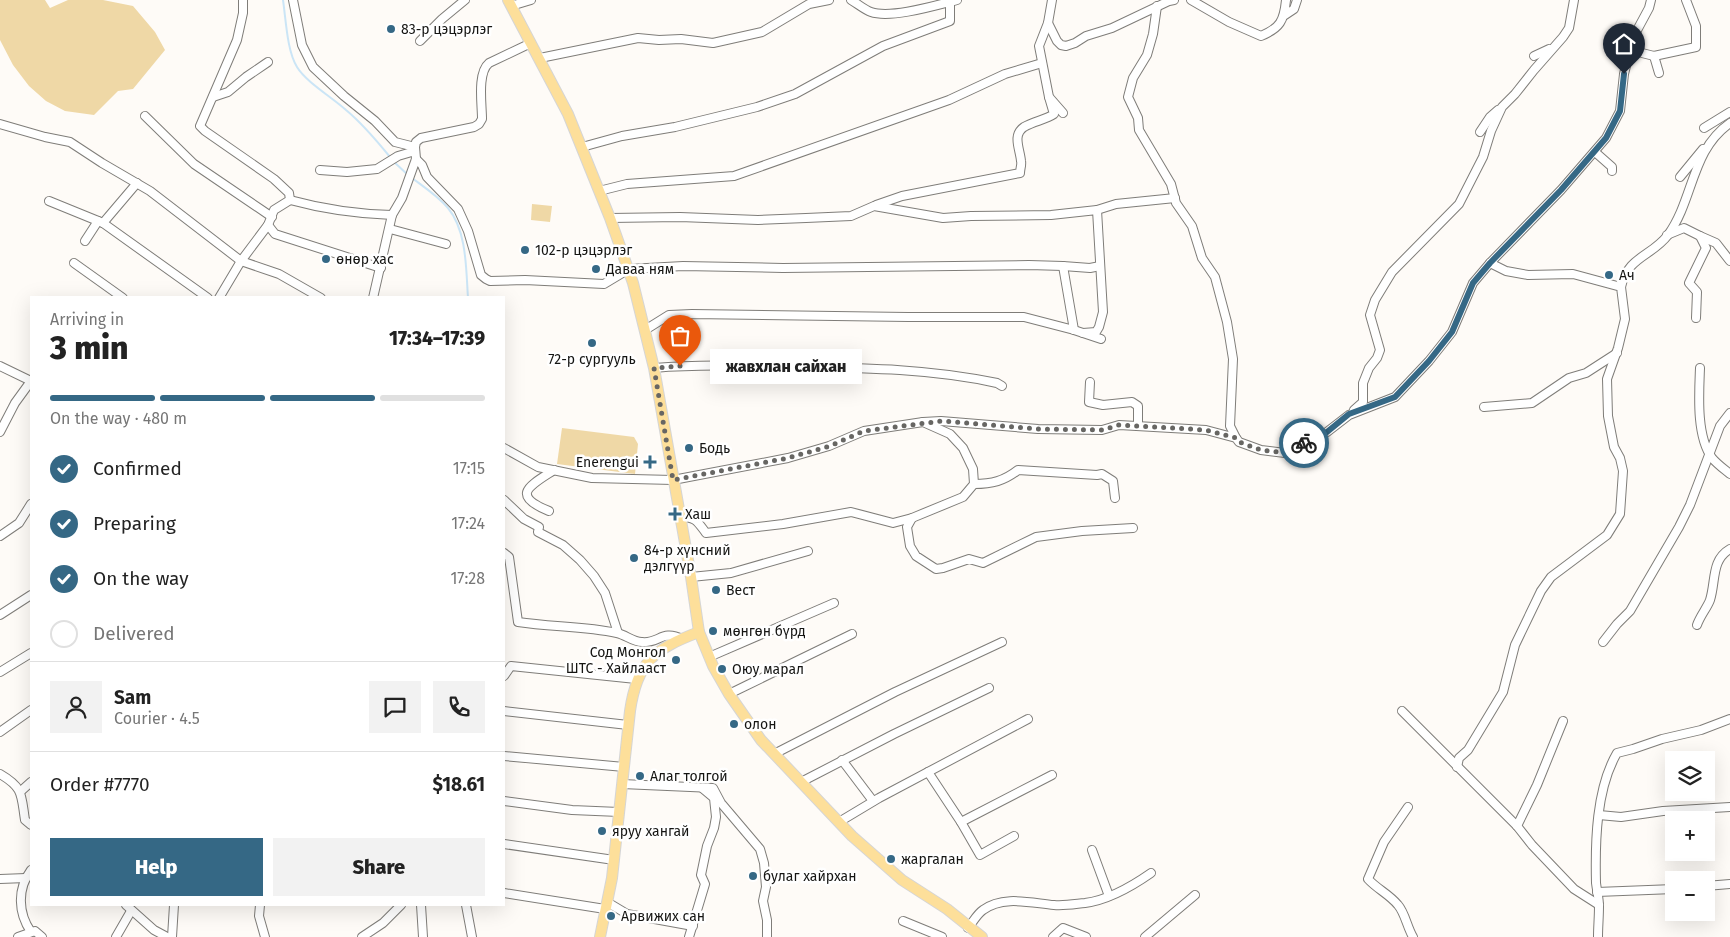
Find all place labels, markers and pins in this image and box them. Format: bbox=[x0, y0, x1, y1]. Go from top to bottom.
place label: 83-р цэцэрлэг bbox=[401, 21, 492, 38]
marker: 83-р цэцэрлэг bbox=[385, 23, 397, 35]
pin bbox=[1603, 23, 1645, 74]
place label: 102-р цэцэрлэг bbox=[535, 242, 632, 259]
marker: 102-р цэцэрлэг bbox=[519, 244, 531, 256]
place label: өнөр хас bbox=[336, 251, 394, 268]
marker: өнөр хас bbox=[320, 253, 332, 265]
place label: Даваа ням bbox=[605, 261, 674, 278]
marker: Даваа ням bbox=[590, 263, 602, 275]
place label: Ач bbox=[1619, 267, 1635, 284]
marker: Ач bbox=[1603, 269, 1615, 281]
pin bbox=[659, 315, 701, 366]
marker: 72-р сургууль bbox=[586, 337, 598, 349]
callout: жавхлан сайхан bbox=[710, 348, 862, 384]
place label: 72-р сургууль bbox=[548, 351, 636, 368]
place label: Бодь bbox=[699, 440, 730, 457]
marker: Бодь bbox=[683, 442, 695, 454]
place label: Enerengui bbox=[576, 454, 639, 471]
marker: Enerengui bbox=[643, 455, 657, 469]
place label: Хаш bbox=[685, 506, 711, 523]
marker: Хаш bbox=[669, 508, 681, 520]
place label: 84-р хүнсний дэлгүүр bbox=[644, 542, 731, 575]
marker: 84-р хүнсний дэлгүүр bbox=[628, 552, 640, 564]
place label: Вест bbox=[726, 582, 756, 599]
marker: Вест bbox=[710, 584, 722, 596]
place label: мөнгөн бүрд bbox=[723, 623, 806, 640]
marker: мөнгөн бүрд bbox=[707, 625, 719, 637]
place label: Сод Монгол ШТС - Хайлааст bbox=[566, 644, 667, 677]
marker: Сод Монгол ШТС - Хайлааст bbox=[670, 654, 682, 666]
place label: Оюу марал bbox=[732, 661, 804, 678]
marker: Оюу марал bbox=[716, 663, 728, 675]
place label: олон bbox=[744, 716, 777, 733]
marker: олон bbox=[728, 718, 740, 730]
place label: Алаг толгой bbox=[650, 768, 728, 785]
marker: Алаг толгой bbox=[634, 770, 646, 782]
place label: яруу хангай bbox=[612, 823, 689, 840]
marker: яруу хангай bbox=[596, 825, 608, 837]
place label: жаргалан bbox=[901, 851, 964, 868]
marker: жаргалан bbox=[885, 853, 897, 865]
place label: булаг хайрхан bbox=[763, 868, 856, 885]
marker: булаг хайрхан bbox=[747, 870, 759, 882]
place label: Арвижих сан bbox=[621, 908, 705, 925]
marker: Арвижих сан bbox=[605, 910, 617, 922]

